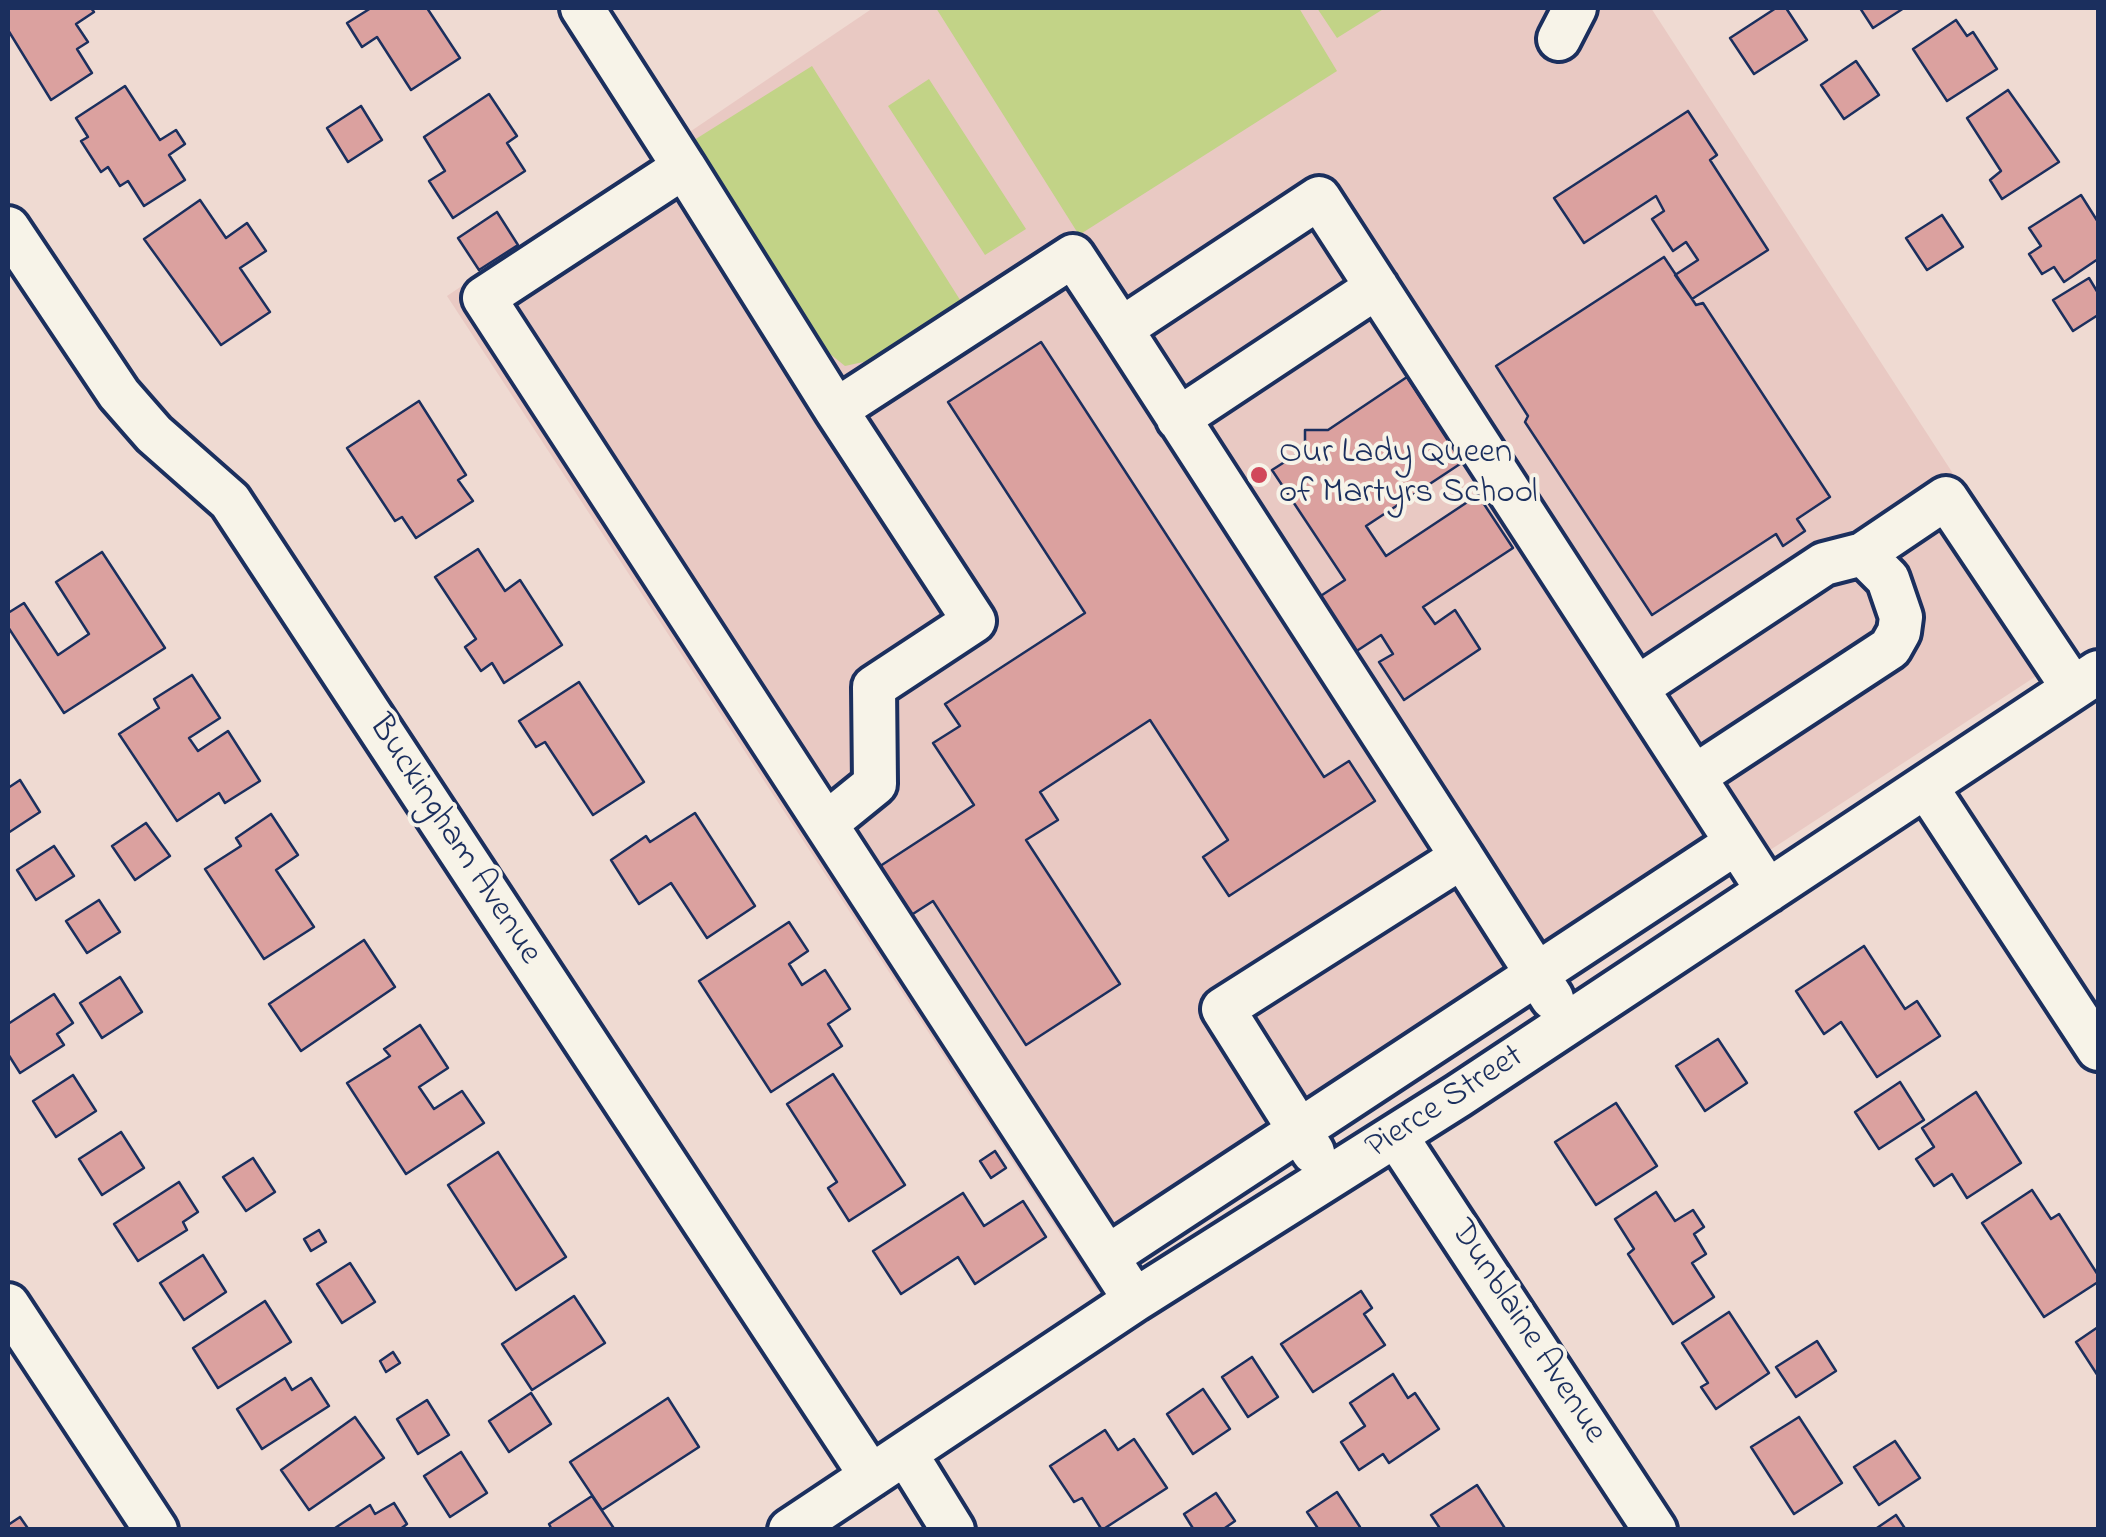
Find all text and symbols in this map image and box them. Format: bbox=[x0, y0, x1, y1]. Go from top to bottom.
place label: Our Lady Queen of Martyrs School bbox=[1279, 434, 1538, 516]
marker: Our Lady Queen of Martyrs School bbox=[1248, 464, 1270, 486]
street label: Buckingham Avenue bbox=[357, 709, 549, 973]
street label: Pierce Street bbox=[1359, 1038, 1533, 1170]
street label: Dunblaine Avenue bbox=[1438, 1213, 1614, 1453]

